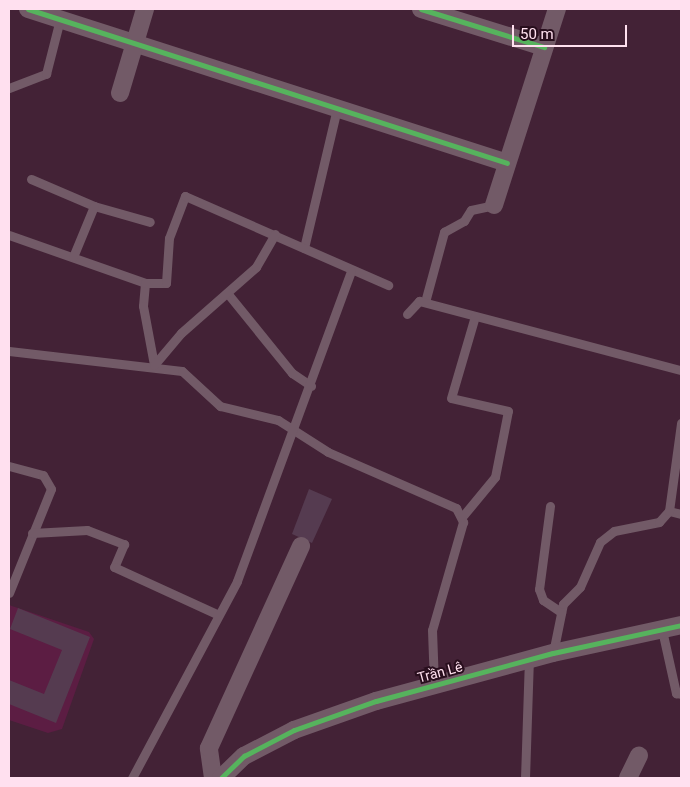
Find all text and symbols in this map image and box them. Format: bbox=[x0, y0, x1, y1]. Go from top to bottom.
scale bar bbox=[515, 15, 630, 47]
text: 50 m bbox=[520, 25, 554, 43]
street label: Trần Lê bbox=[416, 658, 464, 686]

